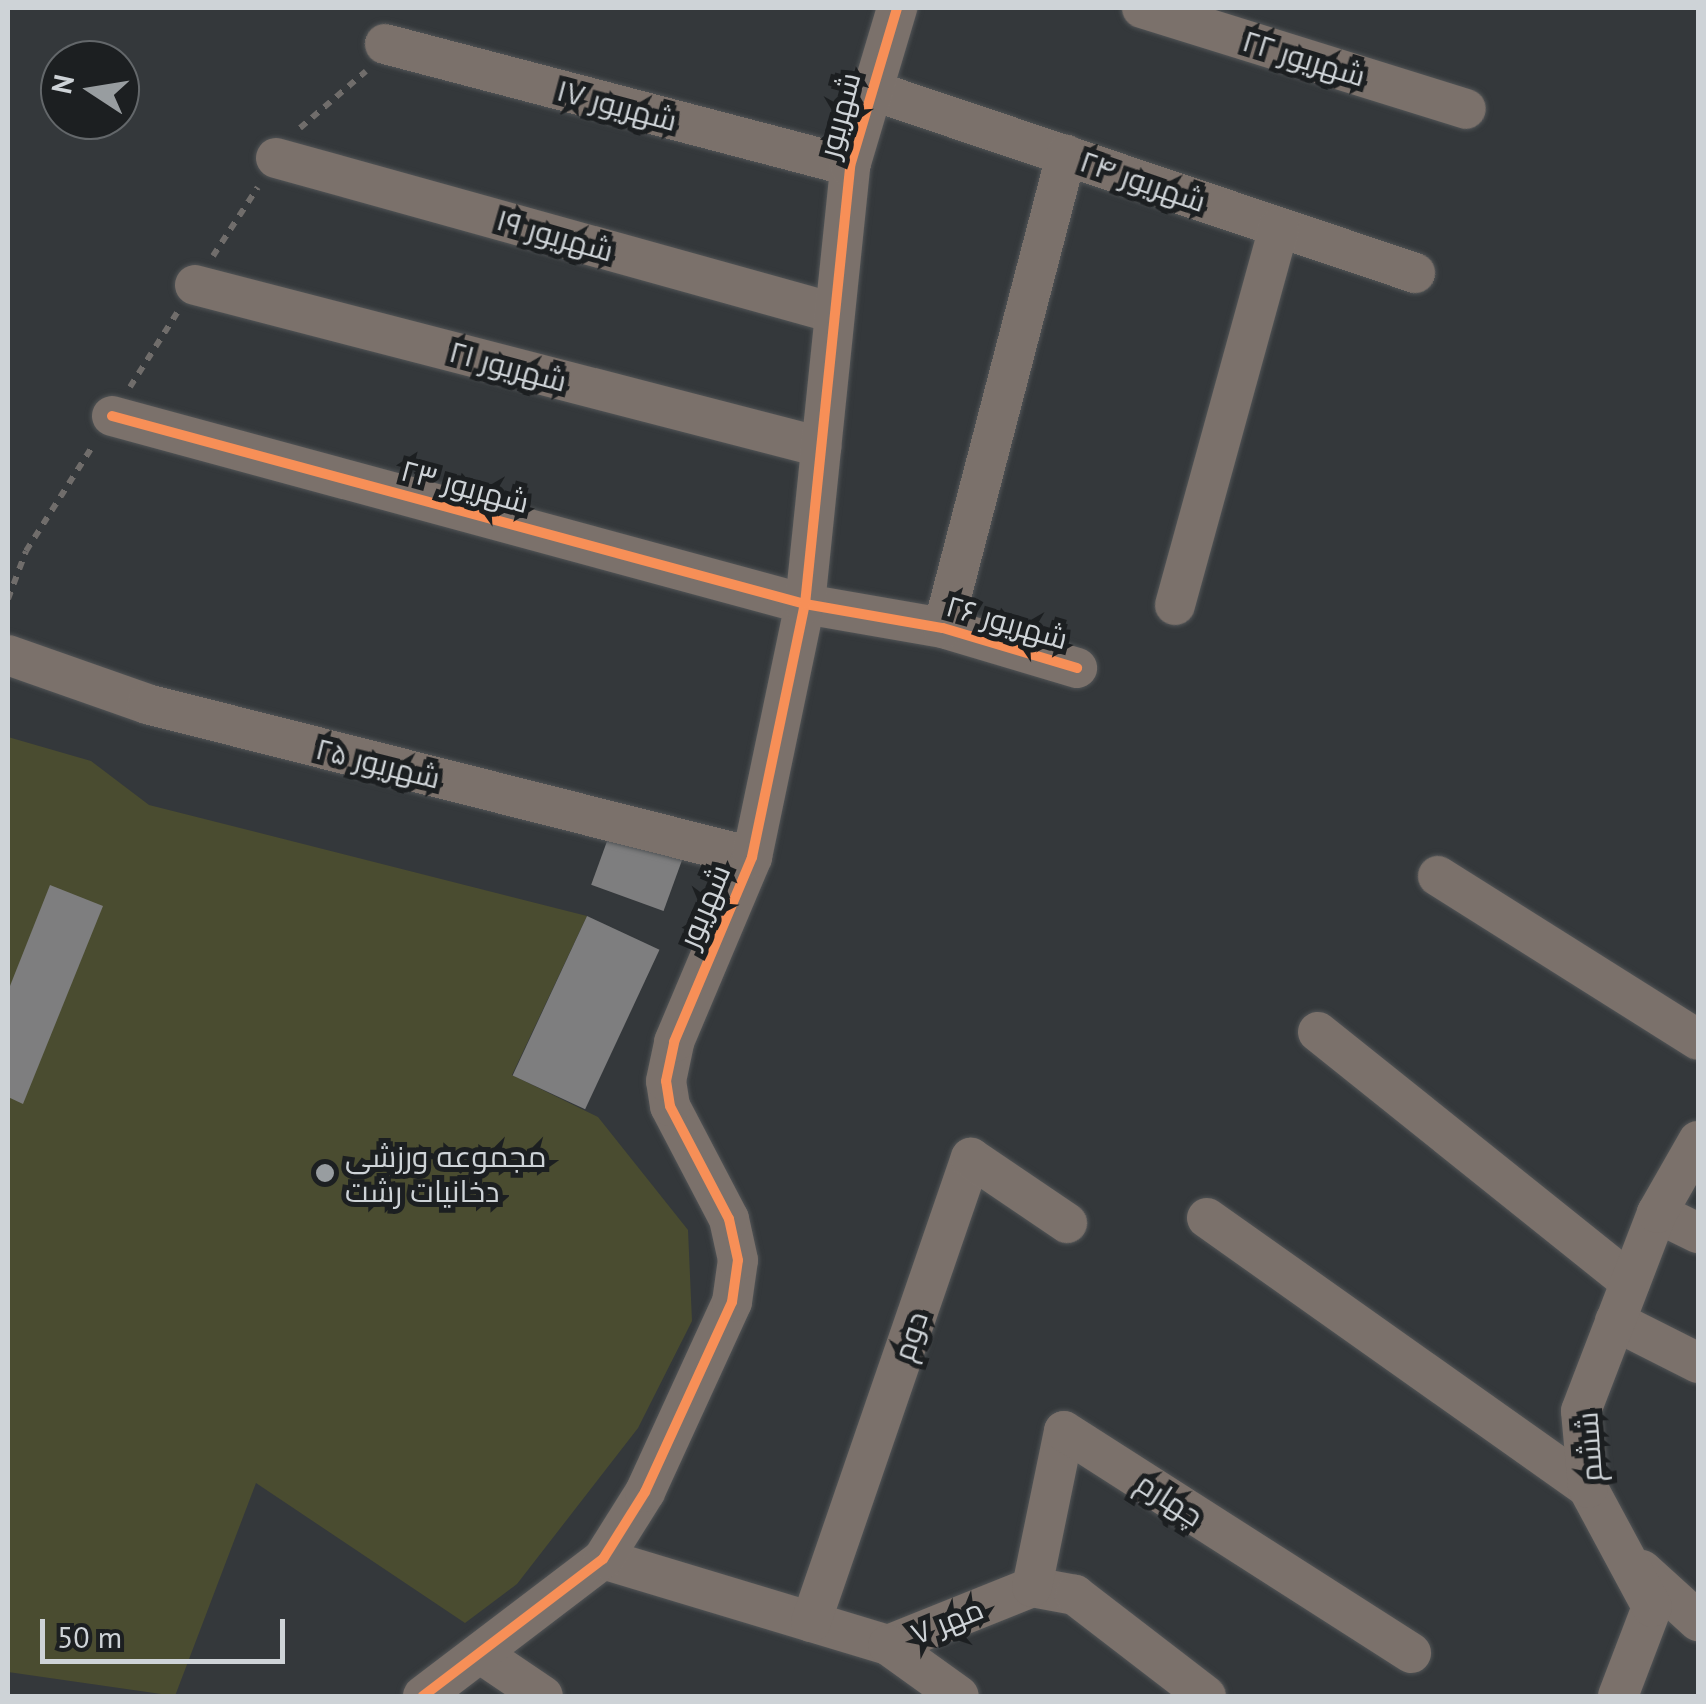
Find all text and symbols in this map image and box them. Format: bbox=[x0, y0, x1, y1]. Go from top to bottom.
street label: شهریور ۲۲ bbox=[1238, 22, 1370, 94]
north arrow bbox=[40, 40, 140, 140]
street label: شهریور bbox=[810, 68, 868, 162]
text: N bbox=[42, 71, 82, 97]
street label: شهریور ۱۷ bbox=[553, 72, 681, 138]
street label: شهریور ۲۴ bbox=[1075, 143, 1211, 219]
street label: شهریور ۱۹ bbox=[493, 201, 617, 269]
street label: شهریور ۲۱ bbox=[445, 333, 571, 399]
street label: شهریور ۲۳ bbox=[397, 452, 533, 520]
street label: شهریور ۲۶ bbox=[942, 587, 1072, 657]
street label: شهریور ۲۵ bbox=[312, 730, 444, 796]
street label: شهریور bbox=[670, 859, 738, 953]
place label: مجموعه ورزشی دخانیات رشت bbox=[345, 1138, 547, 1208]
marker: مجموعه ورزشی دخانیات رشت bbox=[314, 1162, 336, 1184]
street label: دوم bbox=[885, 1307, 935, 1365]
street label: ششم bbox=[1569, 1411, 1609, 1483]
street label: چهارم bbox=[1130, 1464, 1210, 1534]
street label: مهر ۷ bbox=[906, 1590, 988, 1652]
scale bar bbox=[45, 1599, 290, 1661]
text: 50 m bbox=[57, 1617, 122, 1656]

